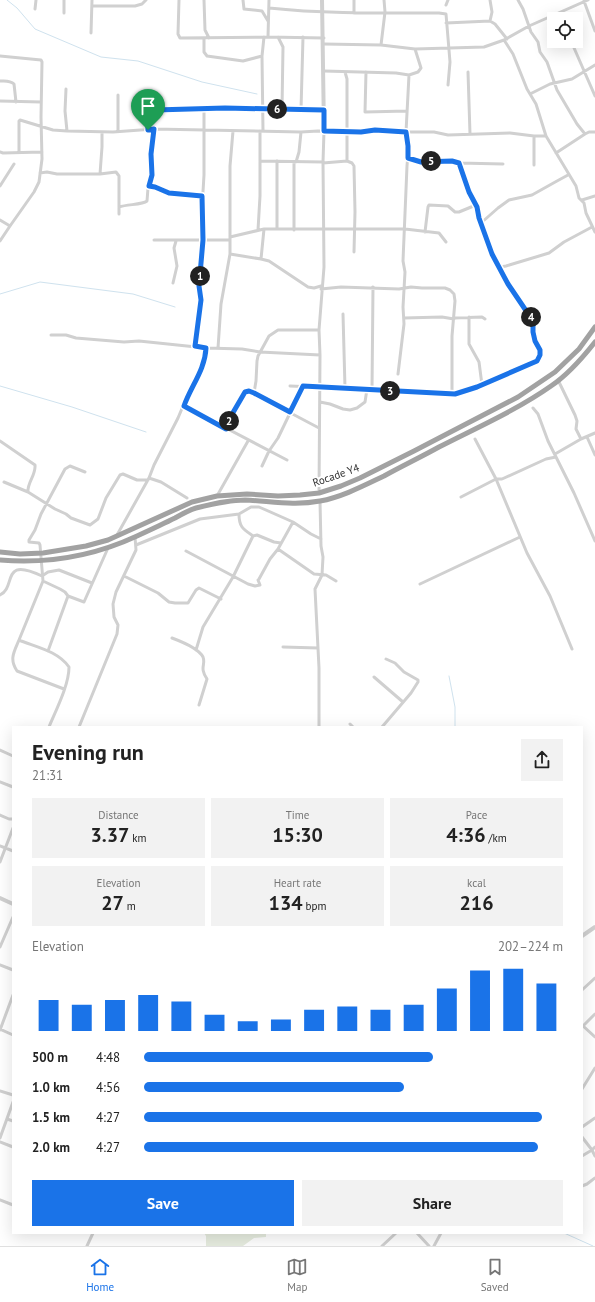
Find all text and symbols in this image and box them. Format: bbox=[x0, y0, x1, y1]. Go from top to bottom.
map controls bbox=[547, 12, 583, 48]
button: locate bbox=[547, 12, 583, 48]
pin bbox=[131, 89, 165, 130]
icon: arrive bbox=[137, 95, 159, 117]
pin: 6 bbox=[267, 99, 287, 119]
text: 6 bbox=[274, 102, 280, 116]
pin: 5 bbox=[421, 151, 441, 171]
text: 5 bbox=[428, 154, 434, 168]
pin: 1 bbox=[190, 266, 210, 286]
text: 1 bbox=[197, 269, 203, 283]
pin: 4 bbox=[521, 307, 541, 327]
text: 4 bbox=[528, 310, 534, 324]
pin: 3 bbox=[380, 381, 400, 401]
text: 3 bbox=[387, 384, 393, 398]
pin: 2 bbox=[219, 411, 239, 431]
text: 2 bbox=[226, 414, 232, 428]
street label: Rocade Y4 bbox=[311, 460, 361, 490]
text: Evening run bbox=[32, 738, 144, 766]
button: share bbox=[521, 739, 563, 781]
text: 21:31 bbox=[32, 767, 63, 784]
text: Distance bbox=[98, 808, 139, 822]
text: Time bbox=[286, 808, 309, 822]
text: Pace bbox=[466, 808, 487, 822]
text: 3.37 bbox=[90, 822, 129, 848]
text: 15:30 bbox=[272, 822, 323, 848]
text: 4:36 bbox=[446, 822, 486, 848]
text: km bbox=[129, 831, 147, 845]
text: /km bbox=[486, 831, 507, 845]
text: Elevation bbox=[97, 876, 140, 890]
text: Heart rate bbox=[274, 876, 321, 890]
text: kcal bbox=[467, 876, 486, 890]
text: 27 bbox=[101, 890, 124, 916]
text: 134 bbox=[269, 890, 303, 916]
text: 216 bbox=[459, 890, 494, 916]
text: m bbox=[124, 899, 136, 913]
text: bpm bbox=[303, 899, 326, 913]
text: Elevation bbox=[32, 938, 84, 955]
text: 202–224 m bbox=[498, 938, 563, 955]
text: 500 m bbox=[32, 1049, 68, 1066]
text: 4:48 bbox=[96, 1049, 120, 1066]
text: 1.0 km bbox=[32, 1079, 70, 1096]
text: 4:56 bbox=[96, 1079, 120, 1096]
text: 1.5 km bbox=[32, 1109, 70, 1126]
text: 4:27 bbox=[96, 1109, 120, 1126]
text: 2.0 km bbox=[32, 1139, 70, 1156]
text: 4:27 bbox=[96, 1139, 120, 1156]
button: Save bbox=[32, 1180, 294, 1226]
button: Share bbox=[302, 1180, 563, 1226]
tab: Home bbox=[86, 1256, 114, 1294]
tab: Map bbox=[286, 1256, 308, 1294]
tab: Saved bbox=[481, 1256, 509, 1294]

